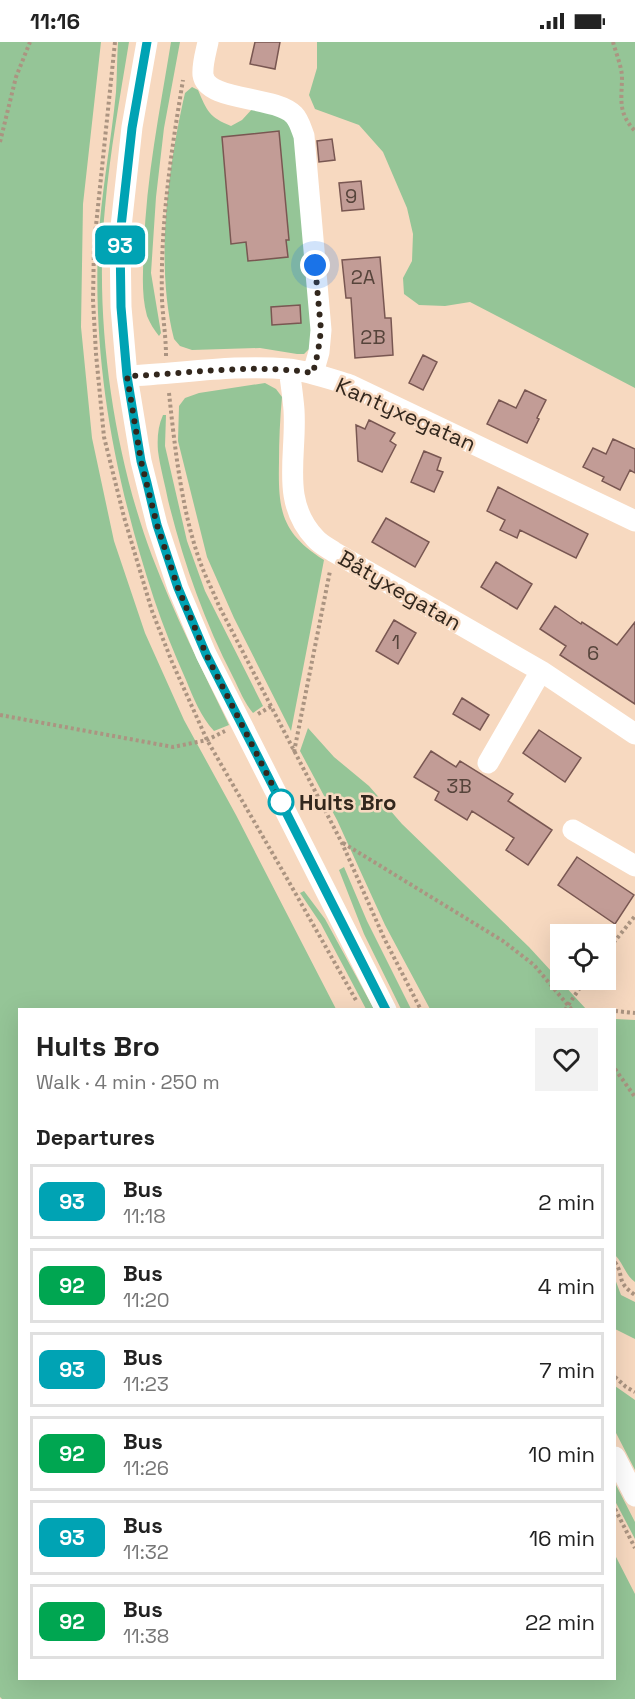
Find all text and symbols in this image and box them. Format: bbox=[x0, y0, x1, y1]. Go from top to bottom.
text: 11:16 bbox=[30, 7, 80, 35]
house number: 9 bbox=[345, 183, 357, 209]
line badge: 93 bbox=[93, 226, 147, 264]
text: 93 bbox=[107, 232, 133, 259]
your location bbox=[300, 250, 330, 280]
house number: 2A bbox=[351, 264, 376, 290]
house number: 2B bbox=[360, 324, 386, 350]
street label: Kantyxegatan bbox=[332, 371, 480, 457]
street label: Båtyxegatan bbox=[333, 543, 467, 637]
house number: 1 bbox=[392, 629, 400, 655]
house number: 6 bbox=[587, 640, 599, 666]
house number: 3B bbox=[446, 773, 472, 799]
place label: Hults Bro bbox=[299, 788, 396, 816]
marker: Hults Bro bbox=[268, 789, 294, 815]
map controls bbox=[550, 924, 616, 990]
button: locate bbox=[550, 924, 616, 990]
text: Hults Bro bbox=[36, 1028, 160, 1064]
button: heart bbox=[535, 1028, 598, 1091]
text: Walk · 4 min · 250 m bbox=[36, 1069, 220, 1095]
text: Departures bbox=[36, 1123, 155, 1151]
text: Bus bbox=[123, 1175, 163, 1203]
text: 93 bbox=[59, 1188, 85, 1215]
text: 2 min bbox=[538, 1188, 595, 1216]
text: 11:18 bbox=[123, 1203, 166, 1229]
text: Bus bbox=[123, 1259, 163, 1287]
text: 92 bbox=[59, 1272, 85, 1299]
text: 4 min bbox=[538, 1272, 595, 1300]
text: 11:20 bbox=[123, 1287, 170, 1313]
text: Bus bbox=[123, 1343, 163, 1371]
text: 93 bbox=[59, 1356, 85, 1383]
text: 7 min bbox=[539, 1356, 595, 1384]
text: 11:23 bbox=[123, 1371, 169, 1397]
text: Bus bbox=[123, 1427, 163, 1455]
text: 92 bbox=[59, 1440, 85, 1467]
text: 10 min bbox=[528, 1440, 595, 1468]
text: 11:26 bbox=[123, 1455, 169, 1481]
text: Bus bbox=[123, 1511, 163, 1539]
text: 93 bbox=[59, 1524, 85, 1551]
text: 16 min bbox=[529, 1524, 595, 1552]
text: 11:32 bbox=[123, 1539, 169, 1565]
text: Bus bbox=[123, 1595, 163, 1623]
text: 92 bbox=[59, 1608, 85, 1635]
text: 22 min bbox=[525, 1608, 595, 1636]
text: 11:38 bbox=[123, 1623, 169, 1649]

